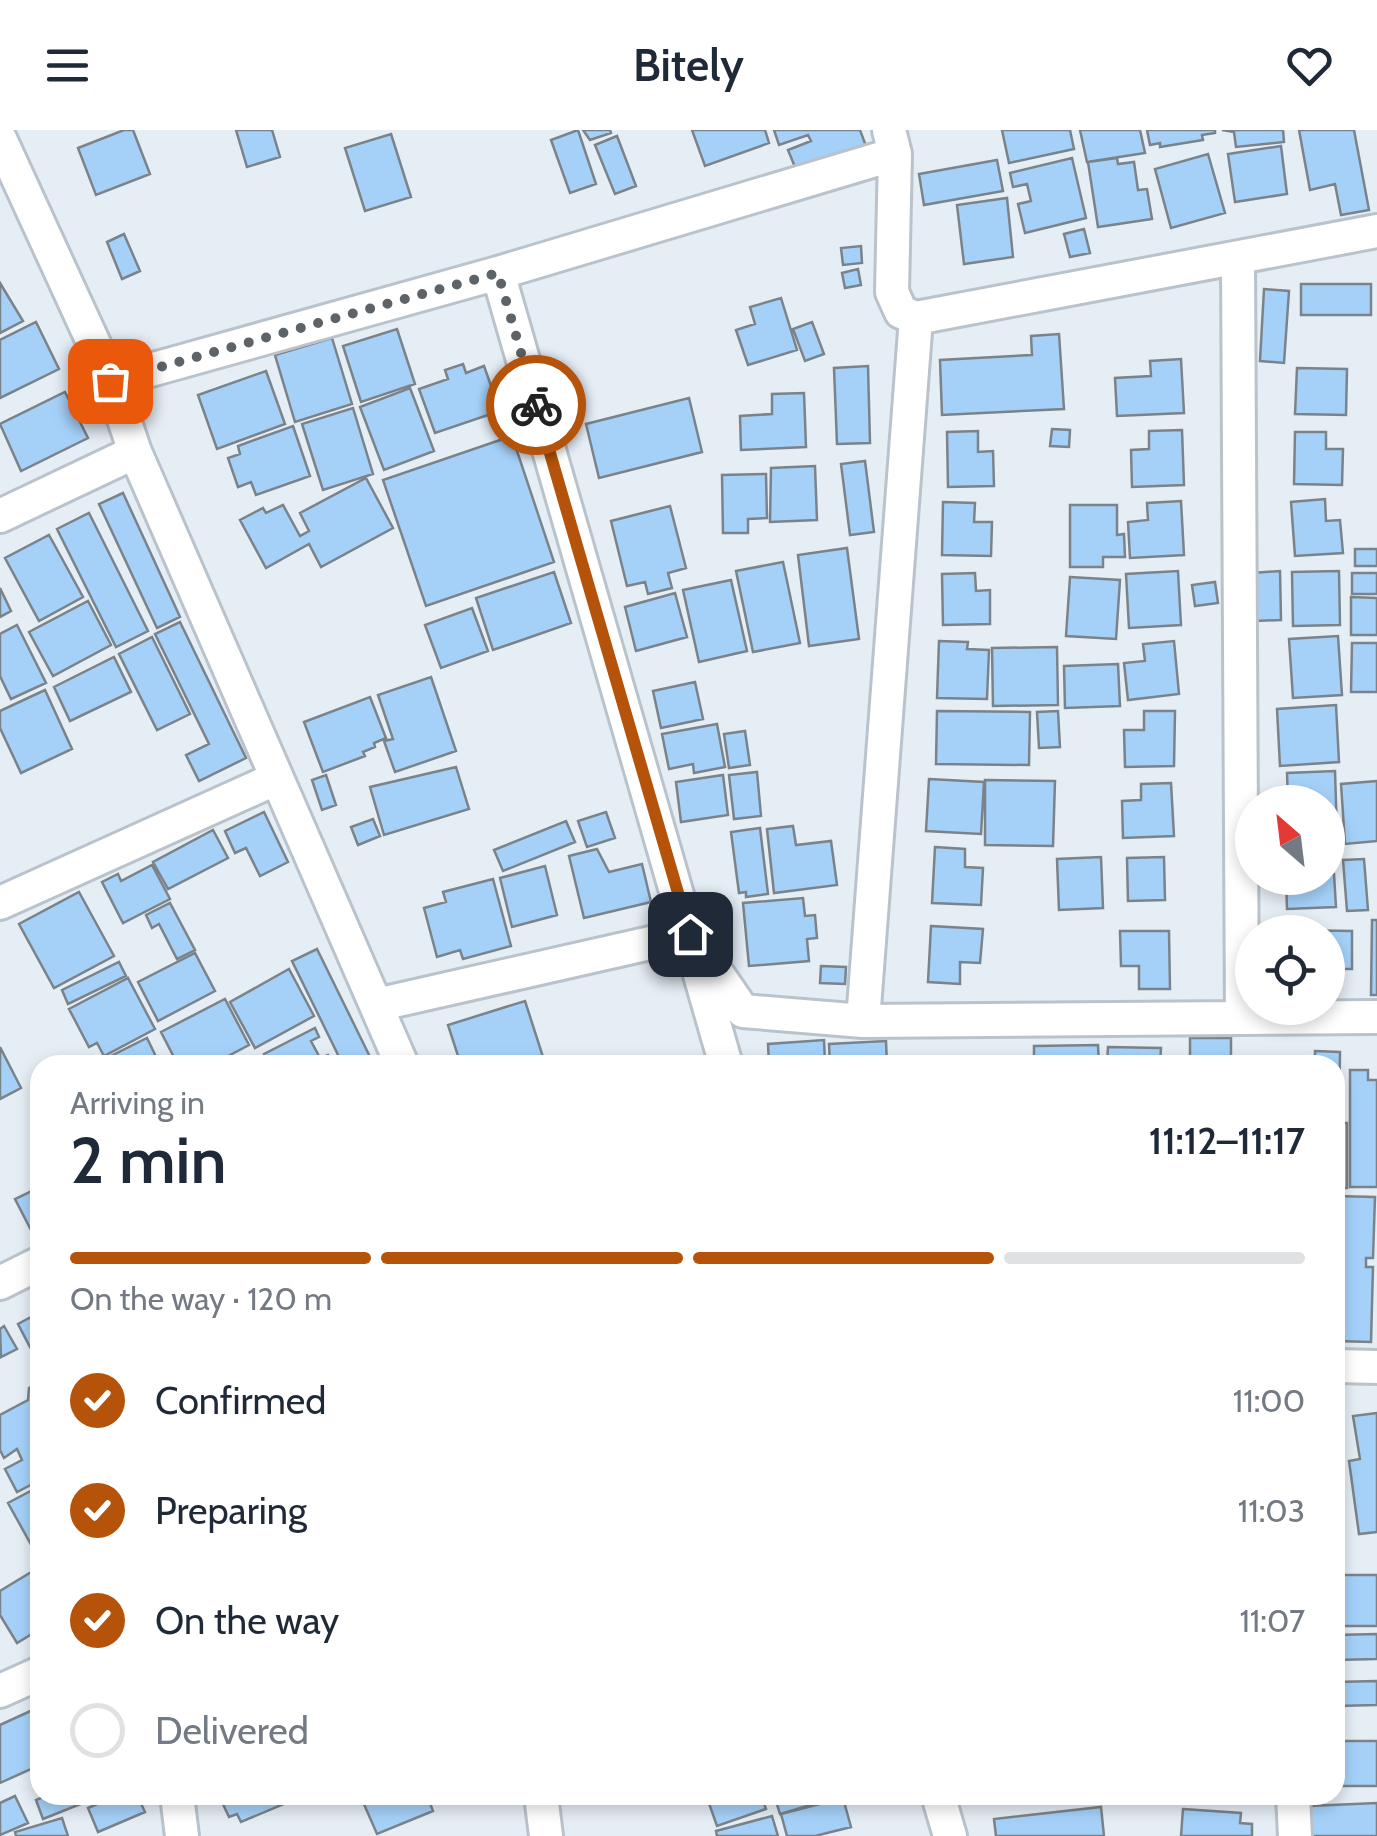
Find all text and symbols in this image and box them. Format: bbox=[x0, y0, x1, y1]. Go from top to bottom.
icon: menu bbox=[40, 38, 95, 93]
text: Bitely bbox=[633, 38, 744, 92]
icon: heart bbox=[1282, 38, 1337, 93]
pin bbox=[68, 339, 153, 424]
icon: bag bbox=[83, 354, 138, 409]
courier bbox=[486, 355, 586, 455]
icon: bike bbox=[509, 378, 564, 433]
north arrow bbox=[1235, 785, 1345, 895]
map controls bbox=[1235, 785, 1345, 1025]
pin bbox=[648, 892, 733, 977]
icon: home bbox=[663, 907, 718, 962]
button: locate bbox=[1235, 915, 1345, 1025]
text: Arriving in bbox=[70, 1083, 205, 1122]
text: 11:12–11:17 bbox=[1149, 1117, 1305, 1164]
text: 2 min bbox=[70, 1120, 227, 1199]
text: On the way · 120 m bbox=[70, 1279, 332, 1318]
icon: check bbox=[70, 1373, 125, 1428]
text: Confirmed bbox=[155, 1377, 326, 1424]
text: 11:00 bbox=[1233, 1381, 1305, 1420]
icon: check bbox=[70, 1483, 125, 1538]
text: Preparing bbox=[155, 1487, 307, 1534]
text: 11:03 bbox=[1238, 1491, 1305, 1530]
icon: check bbox=[70, 1593, 125, 1648]
text: On the way bbox=[155, 1597, 339, 1644]
text: 11:07 bbox=[1239, 1601, 1305, 1640]
text: Delivered bbox=[155, 1707, 309, 1754]

